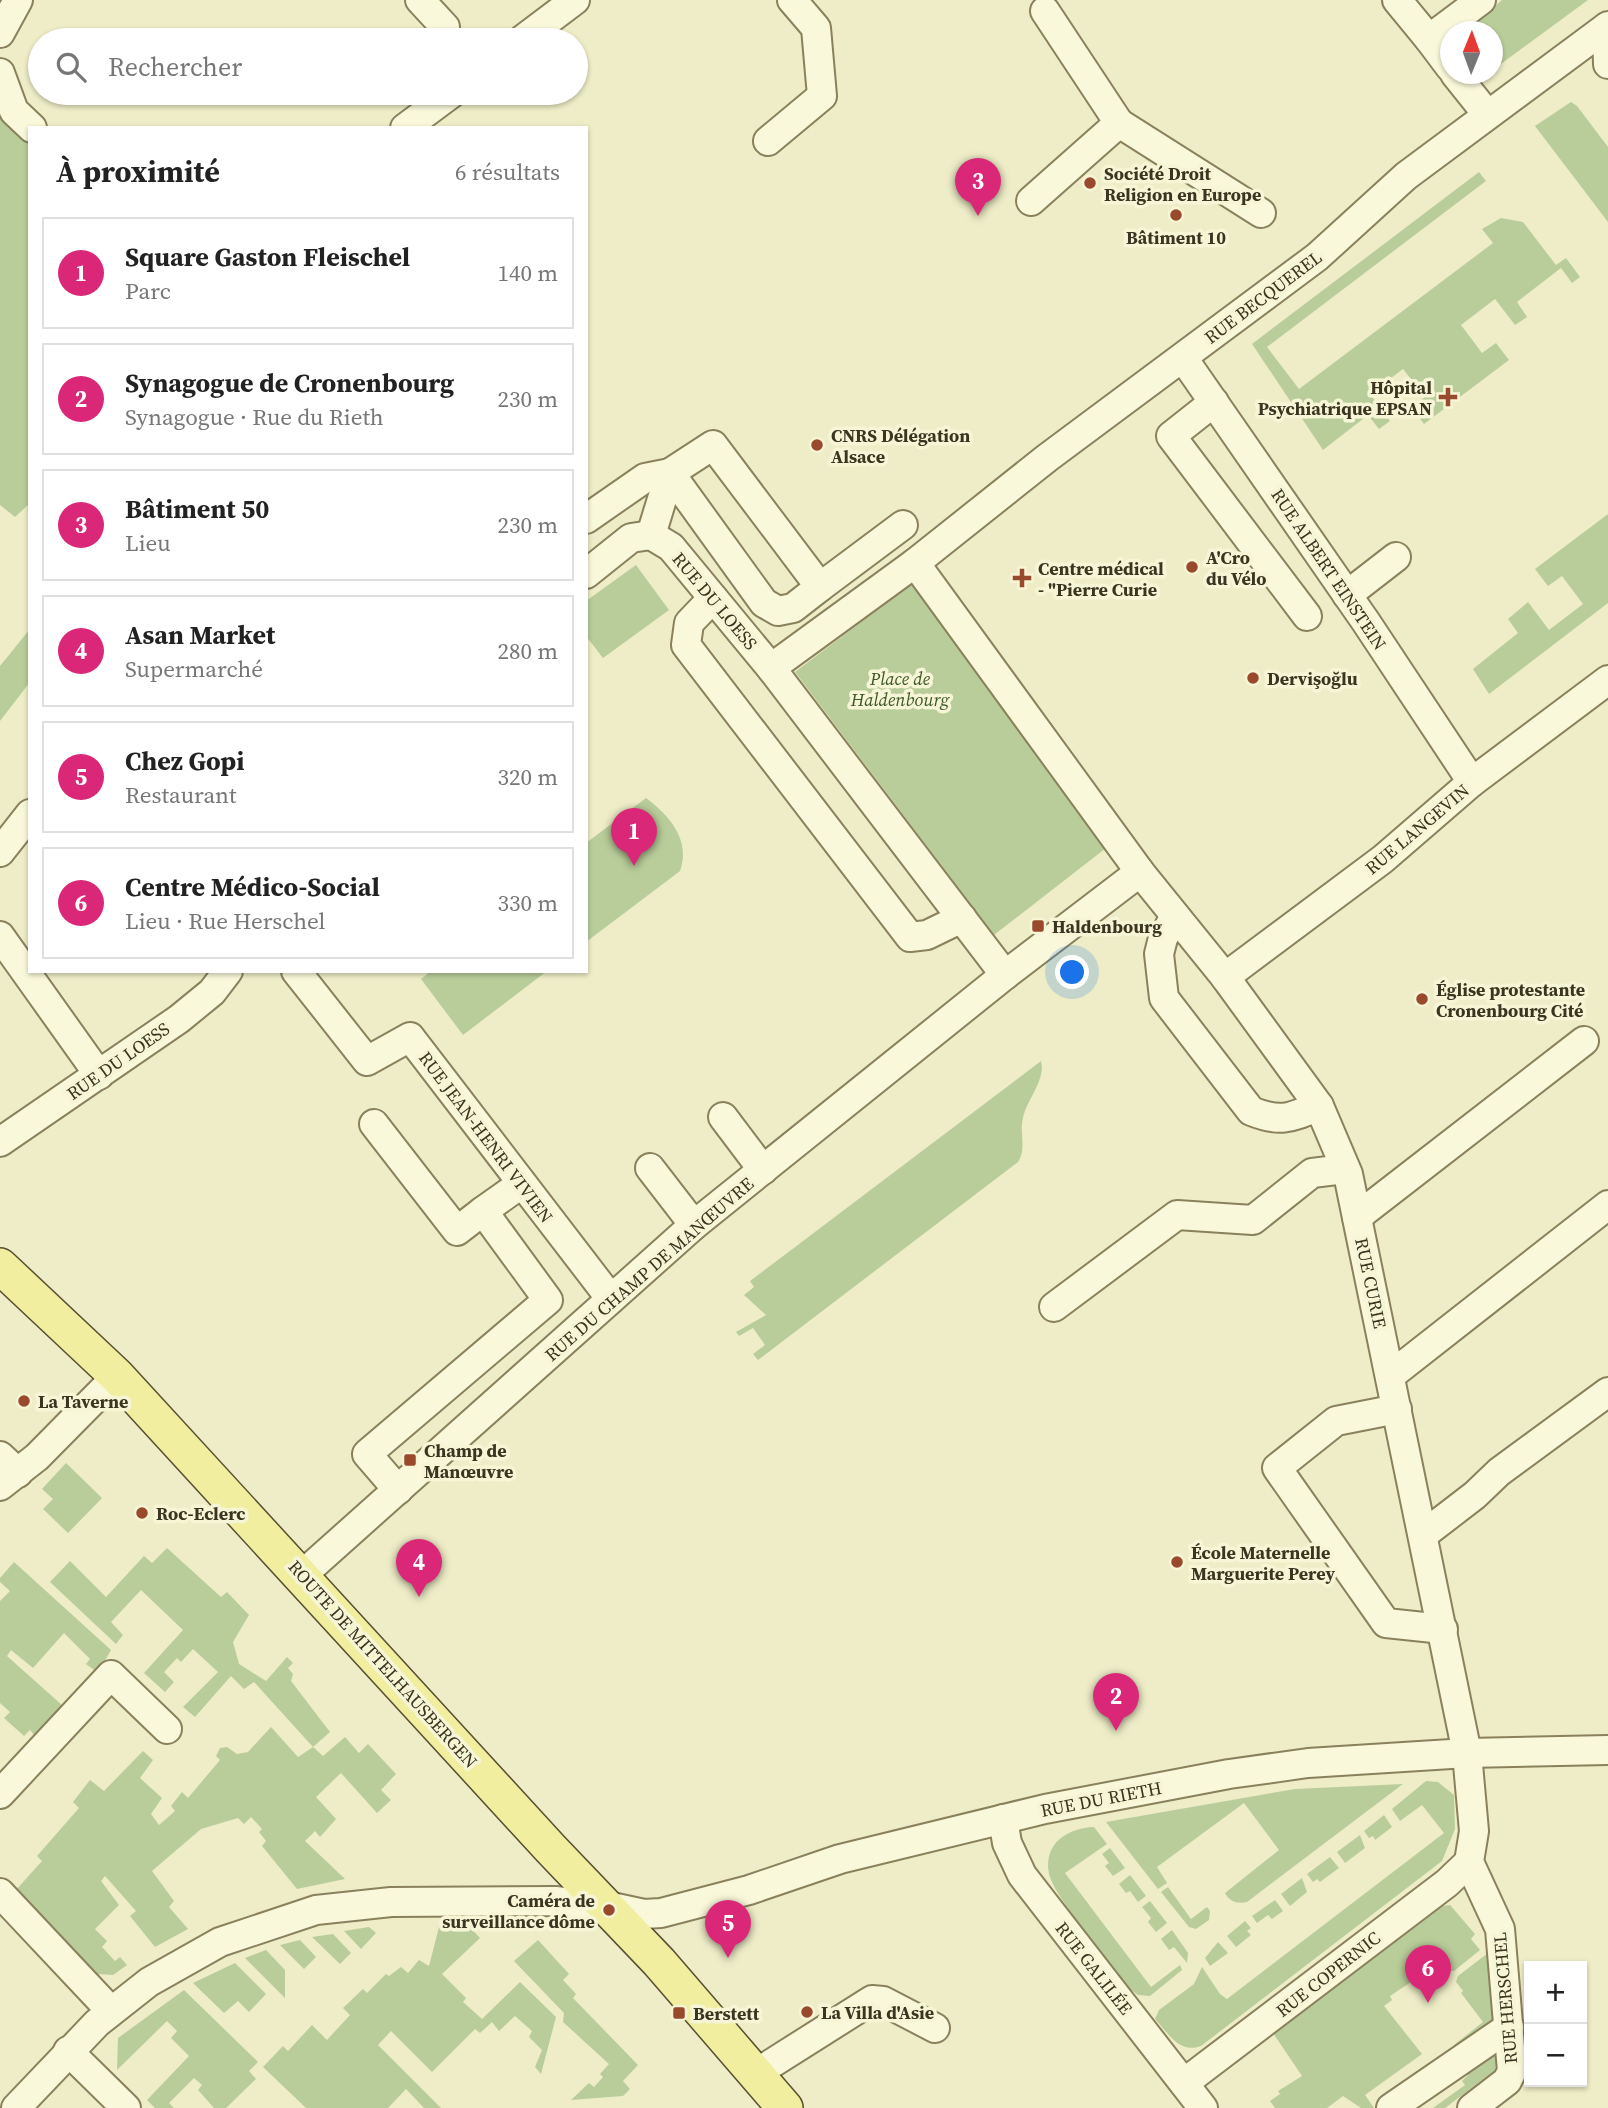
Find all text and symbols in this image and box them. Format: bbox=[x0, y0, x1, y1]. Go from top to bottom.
north arrow bbox=[1440, 21, 1503, 84]
search box bbox=[28, 28, 588, 105]
icon: search bbox=[52, 48, 90, 86]
text: Rechercher bbox=[108, 49, 242, 85]
text: À proximité bbox=[56, 151, 220, 192]
text: 6 résultats bbox=[455, 156, 560, 188]
pin: 3 bbox=[955, 158, 1001, 216]
place label: Société Droit Religion en Europe bbox=[1104, 161, 1261, 207]
marker: Société Droit Religion en Europe bbox=[1082, 175, 1098, 191]
marker: Bâtiment 10 bbox=[1168, 207, 1184, 223]
place label: Bâtiment 10 bbox=[1126, 225, 1226, 250]
text: Square Gaston Fleischel bbox=[125, 239, 410, 275]
street label: RUE BECQUEREL bbox=[1199, 245, 1327, 349]
text: 1 bbox=[75, 257, 87, 289]
text: 140 m bbox=[497, 257, 558, 289]
text: Parc bbox=[125, 275, 171, 307]
text: Synagogue de Cronenbourg bbox=[125, 365, 454, 401]
place label: Hôpital Psychiatrique EPSAN bbox=[1258, 375, 1432, 421]
text: 2 bbox=[75, 383, 87, 415]
text: 230 m bbox=[497, 383, 558, 415]
marker: Hôpital Psychiatrique EPSAN bbox=[1438, 387, 1458, 407]
text: Synagogue · Rue du Rieth bbox=[125, 401, 384, 433]
place label: CNRS Délégation Alsace bbox=[831, 423, 970, 469]
marker: CNRS Délégation Alsace bbox=[809, 437, 825, 453]
street label: RUE ALBERT EINSTEIN bbox=[1266, 483, 1392, 655]
text: Bâtiment 50 bbox=[125, 491, 269, 527]
text: 3 bbox=[75, 509, 87, 541]
text: 230 m bbox=[497, 509, 558, 541]
text: Lieu bbox=[125, 527, 171, 559]
place label: A'Cro du Vélo bbox=[1206, 545, 1266, 591]
street label: RUE DU LOESS bbox=[667, 547, 763, 655]
place label: Centre médical - "Pierre Curie bbox=[1038, 556, 1164, 602]
marker: A'Cro du Vélo bbox=[1184, 559, 1200, 575]
marker: Centre médical - "Pierre Curie bbox=[1012, 568, 1032, 588]
text: Asan Market bbox=[125, 617, 275, 653]
text: 4 bbox=[75, 635, 87, 667]
text: 280 m bbox=[497, 635, 558, 667]
text: Supermarché bbox=[125, 653, 263, 685]
park label: Place de Haldenbourg bbox=[850, 666, 950, 712]
place label: Dervişoğlu bbox=[1267, 666, 1358, 691]
marker: Dervişoğlu bbox=[1245, 670, 1261, 686]
text: Chez Gopi bbox=[125, 743, 244, 779]
text: 5 bbox=[75, 761, 87, 793]
text: 320 m bbox=[497, 761, 558, 793]
street label: RUE LANGEVIN bbox=[1360, 778, 1474, 880]
text: Restaurant bbox=[125, 779, 236, 811]
pin: 1 bbox=[611, 808, 657, 866]
text: Centre Médico-Social bbox=[125, 869, 380, 905]
text: 6 bbox=[75, 887, 87, 919]
text: 330 m bbox=[497, 887, 558, 919]
text: Lieu · Rue Herschel bbox=[125, 905, 325, 937]
place label: Haldenbourg bbox=[1052, 914, 1162, 939]
marker: Haldenbourg bbox=[1030, 918, 1046, 934]
your location bbox=[1055, 955, 1089, 989]
place label: Église protestante Cronenbourg Cité bbox=[1436, 977, 1585, 1023]
marker: Église protestante Cronenbourg Cité bbox=[1414, 991, 1430, 1007]
street label: RUE DU LOESS bbox=[62, 1016, 174, 1106]
street label: RUE JEAN-HENRI VIVIEN bbox=[413, 1046, 559, 1228]
street label: RUE DU CHAMP DE MANŒUVRE bbox=[539, 1171, 759, 1367]
street label: RUE CURIE bbox=[1349, 1235, 1393, 1331]
place label: La Taverne bbox=[38, 1389, 128, 1414]
marker: La Taverne bbox=[16, 1393, 32, 1409]
place label: Champ de Manœuvre bbox=[424, 1438, 513, 1484]
marker: Champ de Manœuvre bbox=[402, 1452, 418, 1468]
place label: Roc-Eclerc bbox=[156, 1501, 246, 1526]
marker: Roc-Eclerc bbox=[134, 1505, 150, 1521]
pin: 4 bbox=[396, 1539, 442, 1597]
place label: École Maternelle Marguerite Perey bbox=[1191, 1540, 1335, 1586]
marker: École Maternelle Marguerite Perey bbox=[1169, 1554, 1185, 1570]
street label: ROUTE DE MITTELHAUSBERGEN bbox=[283, 1555, 483, 1773]
pin: 2 bbox=[1093, 1673, 1139, 1731]
street label: RUE DU RIETH bbox=[1038, 1775, 1164, 1823]
place label: Caméra de surveillance dôme bbox=[442, 1888, 595, 1934]
pin: 5 bbox=[705, 1900, 751, 1958]
marker: Caméra de surveillance dôme bbox=[601, 1902, 617, 1918]
street label: RUE GALILÉE bbox=[1050, 1916, 1138, 2020]
street label: RUE COPERNIC bbox=[1271, 1925, 1385, 2023]
street label: RUE HERSCHEL bbox=[1487, 1931, 1523, 2065]
pin: 6 bbox=[1405, 1945, 1451, 2003]
map controls bbox=[1524, 1961, 1587, 2087]
button: + bbox=[1524, 1961, 1587, 2024]
place label: La Villa d'Asie bbox=[821, 2000, 934, 2025]
place label: Berstett bbox=[693, 2001, 760, 2026]
marker: La Villa d'Asie bbox=[799, 2004, 815, 2020]
marker: Berstett bbox=[671, 2005, 687, 2021]
button: − bbox=[1524, 2024, 1587, 2087]

